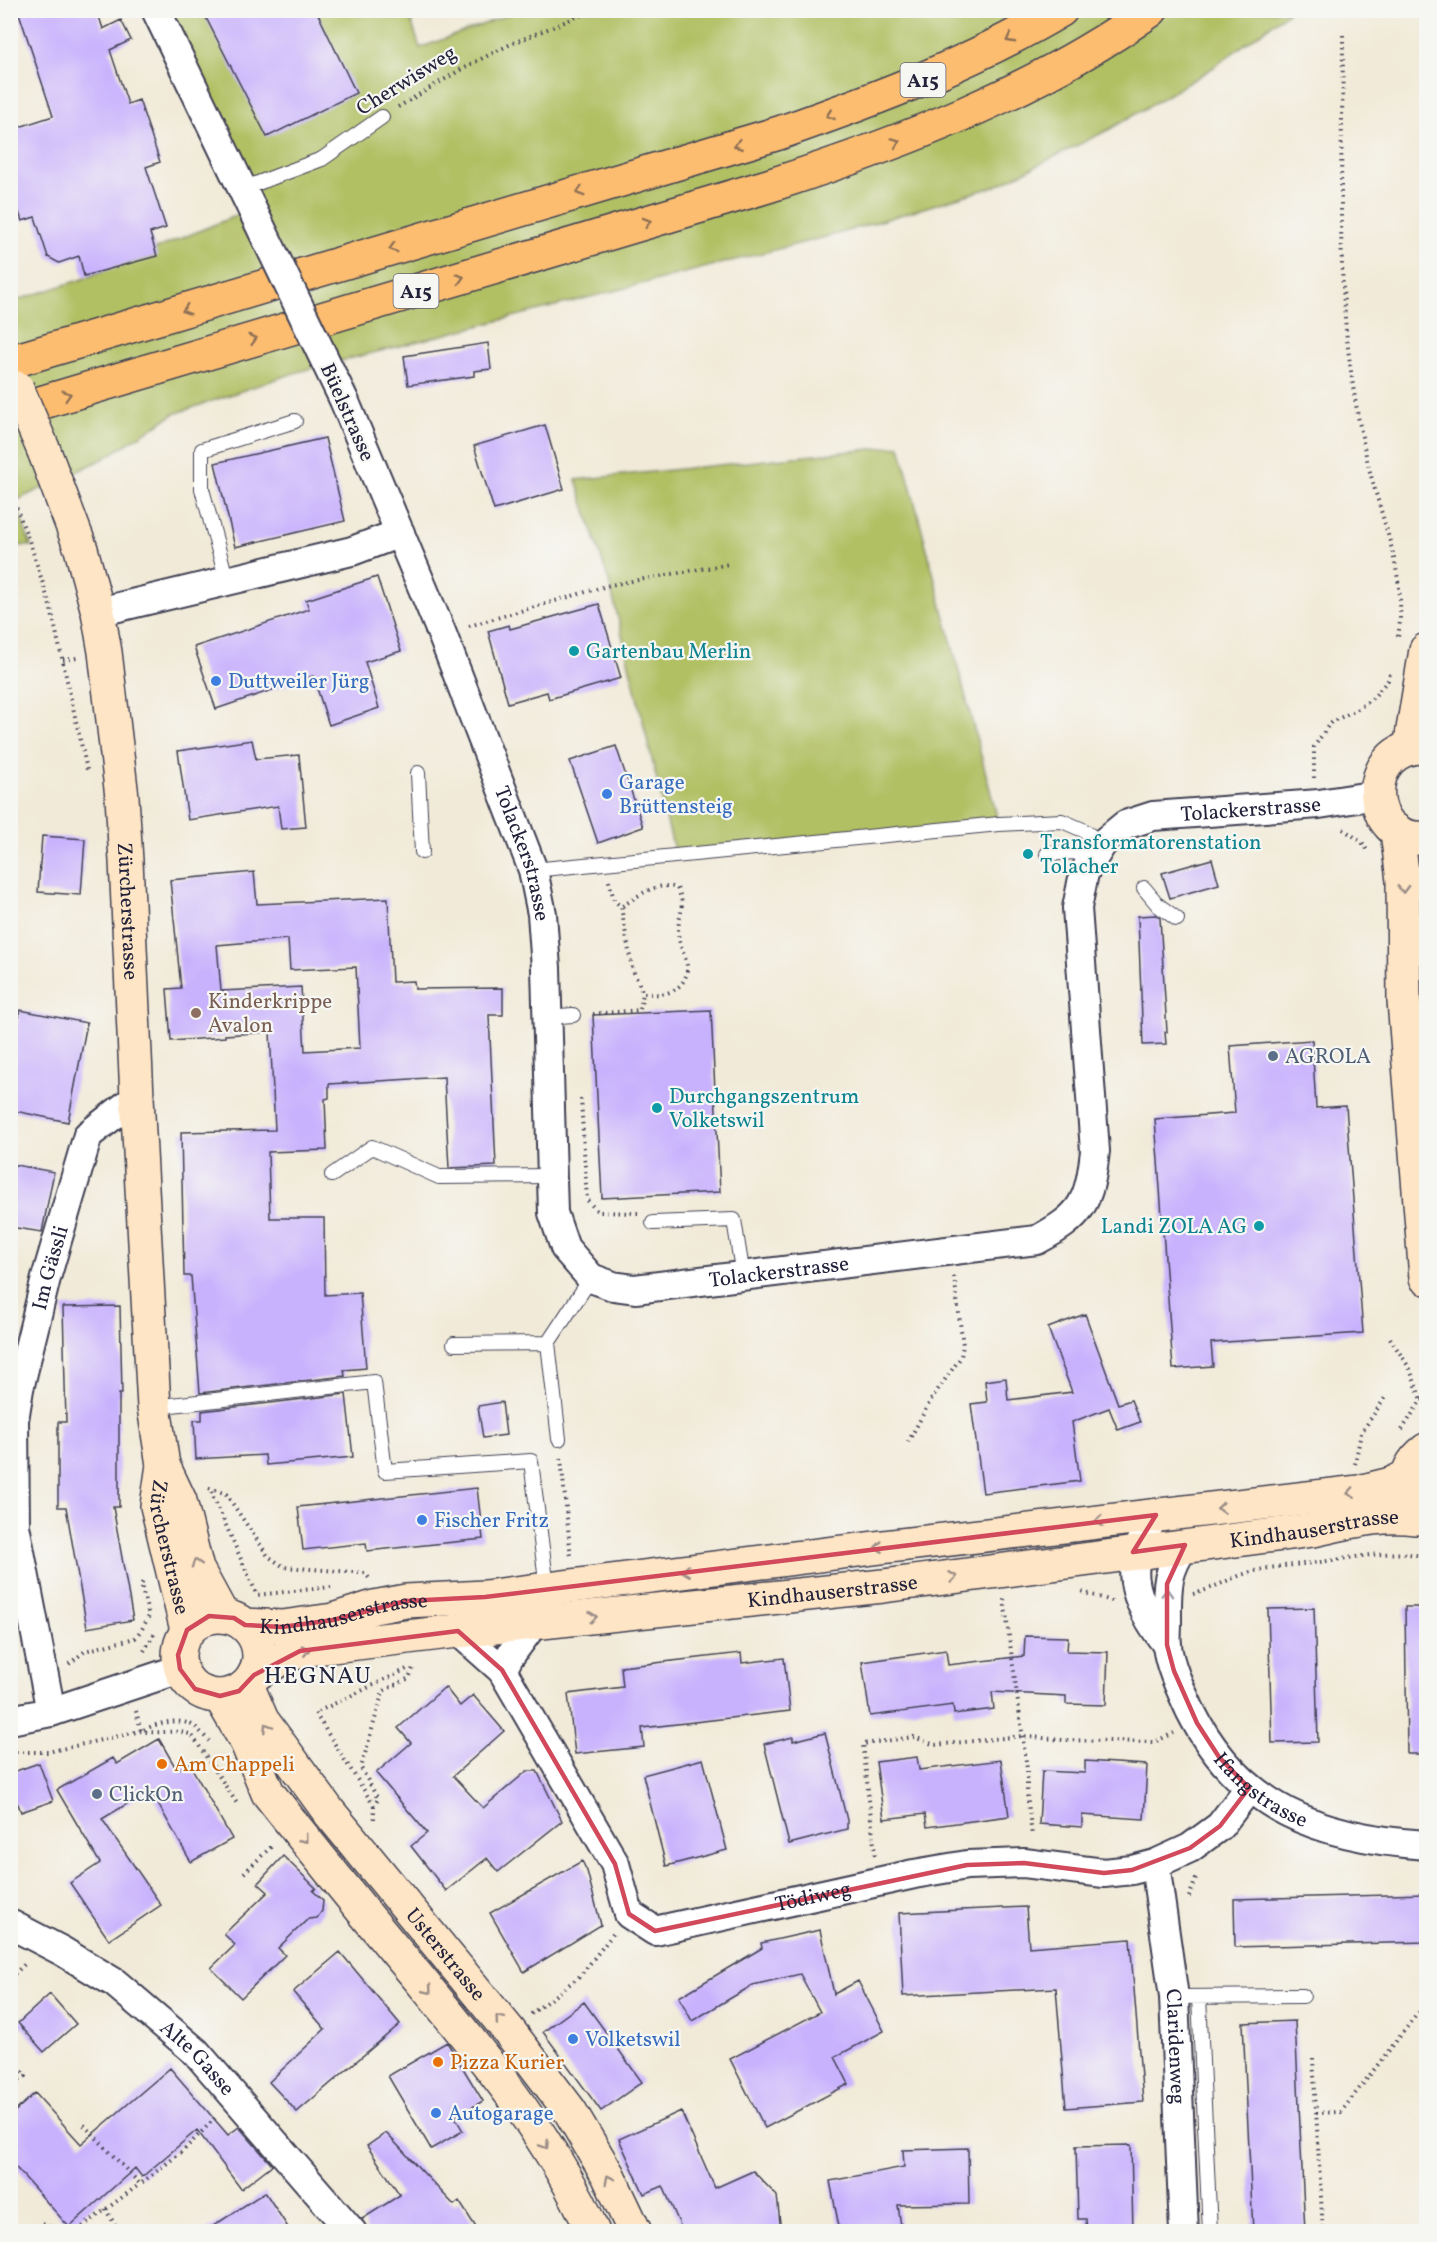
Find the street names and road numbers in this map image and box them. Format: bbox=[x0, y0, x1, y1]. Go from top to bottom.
street label: Cherwisweg bbox=[351, 39, 462, 123]
road number: A15 bbox=[900, 63, 946, 97]
road number: A15 bbox=[394, 274, 438, 308]
street label: Büelstrasse bbox=[312, 359, 381, 466]
street label: Tolackerstrasse bbox=[486, 782, 555, 922]
street label: Tolackerstrasse bbox=[1179, 791, 1322, 830]
street label: Zürcherstrasse bbox=[109, 842, 145, 981]
street label: Im Gässli bbox=[26, 1222, 77, 1313]
street label: Tolackerstrasse bbox=[707, 1250, 851, 1296]
street label: Zürcherstrasse bbox=[141, 1478, 196, 1618]
street label: Kindhauserstrasse bbox=[1228, 1504, 1399, 1557]
street label: Kindhauserstrasse bbox=[746, 1569, 920, 1616]
street label: Kindhauserstrasse bbox=[258, 1587, 428, 1643]
street label: Ifangstrasse bbox=[1206, 1747, 1312, 1836]
street label: Tödiweg bbox=[773, 1875, 854, 1920]
street label: Usterstrasse bbox=[398, 1902, 492, 2008]
street label: Claridenweg bbox=[1157, 1987, 1192, 2105]
street label: Alte Gasse bbox=[153, 2014, 241, 2103]

